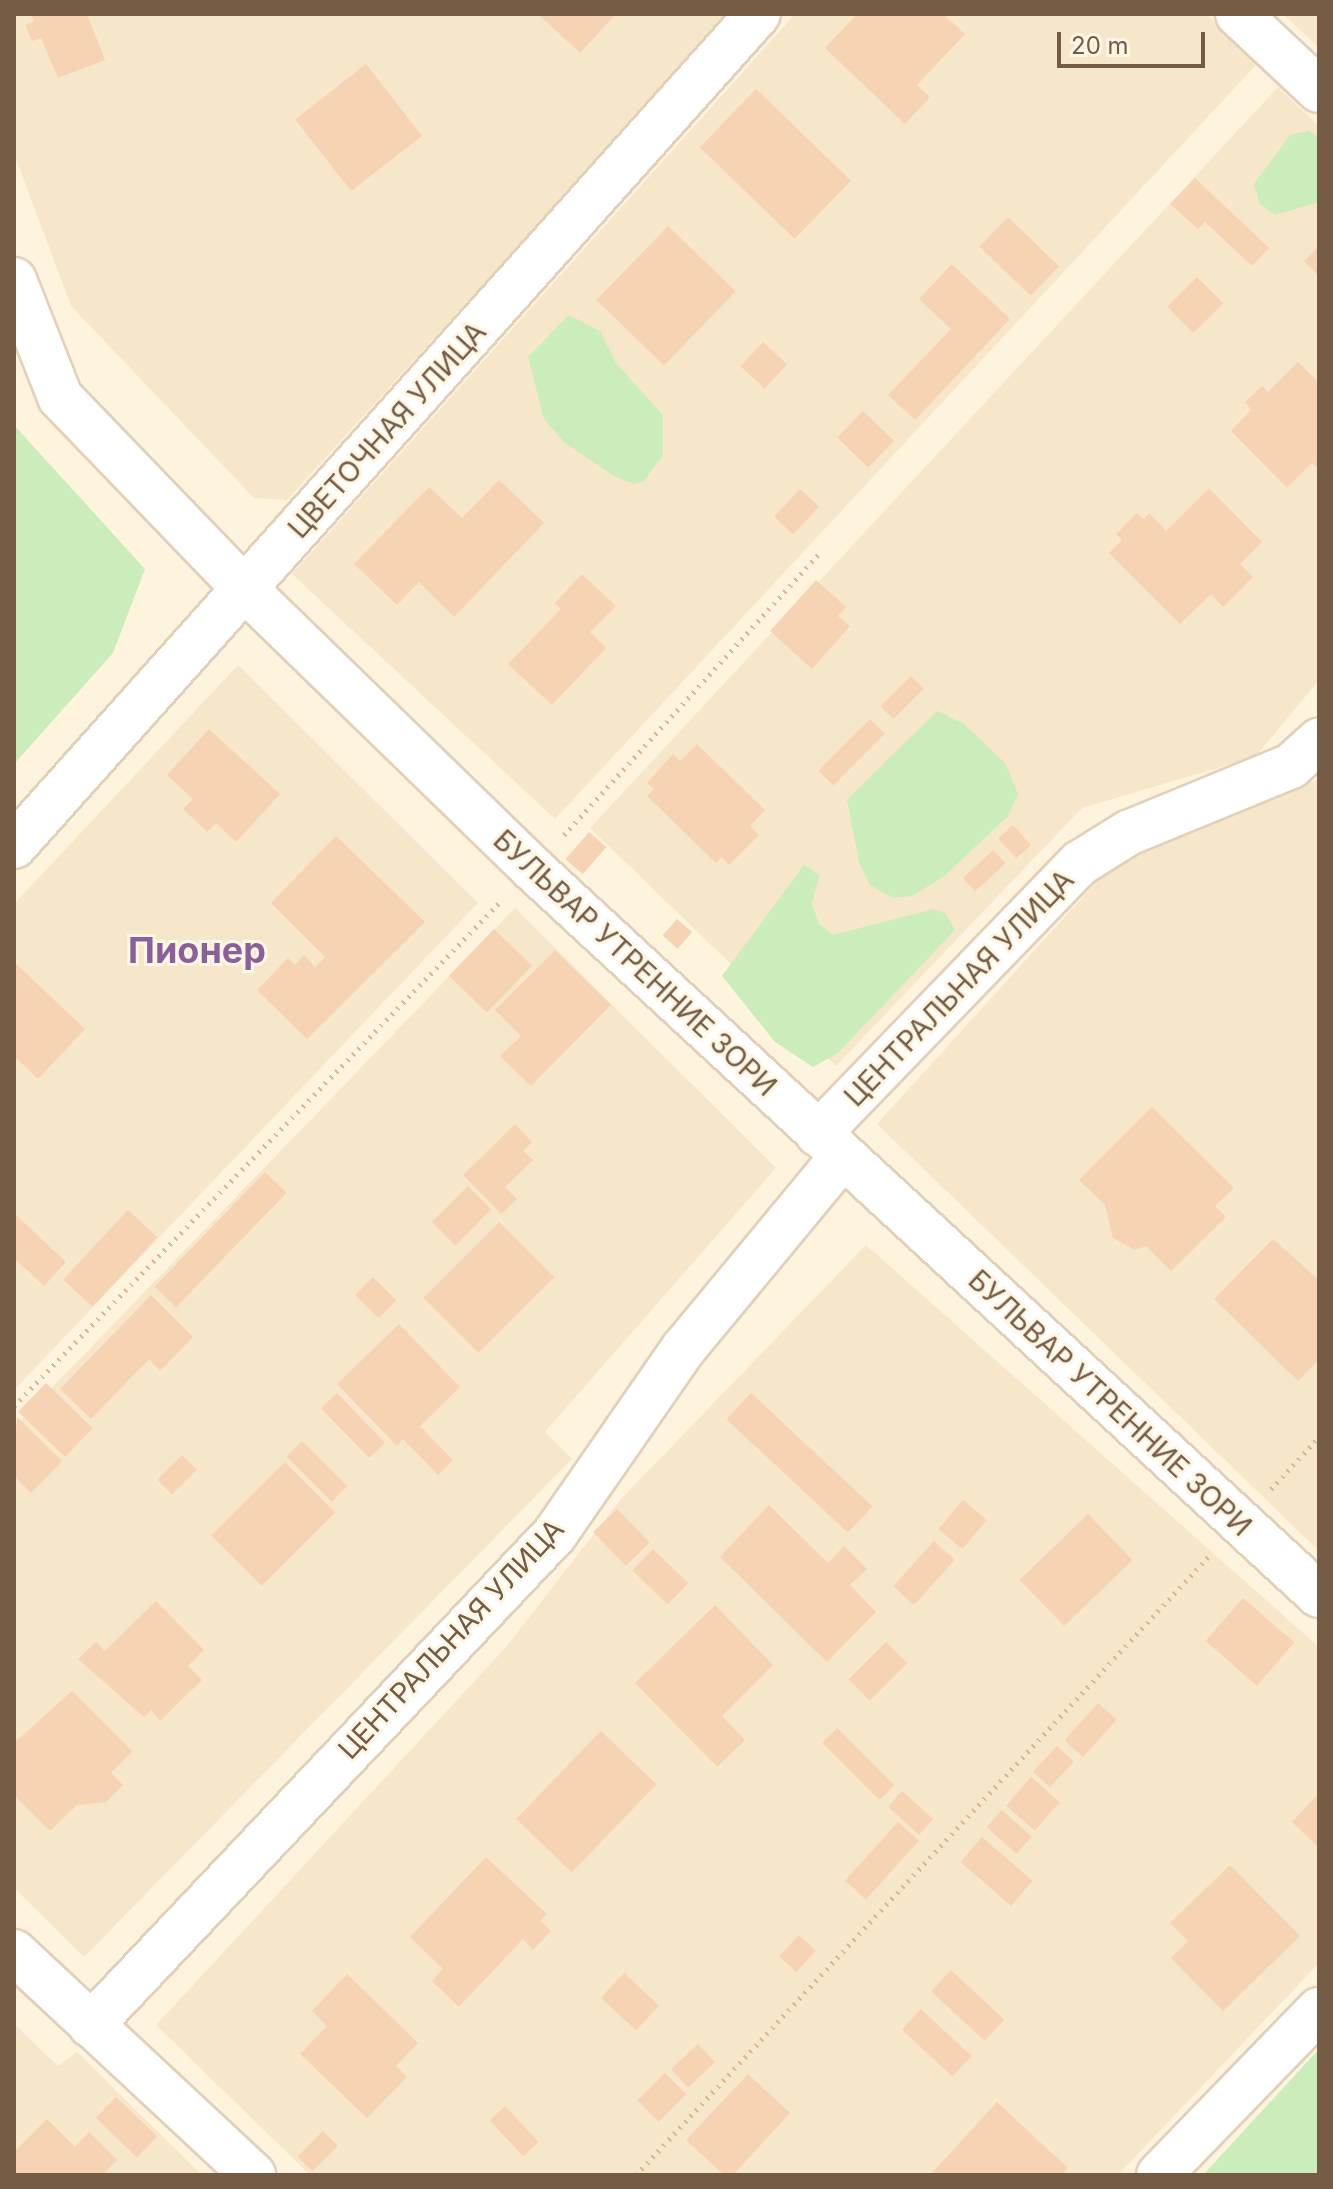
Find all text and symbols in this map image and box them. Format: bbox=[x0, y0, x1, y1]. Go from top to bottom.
scale bar bbox=[1061, 16, 1209, 66]
text: 20 m bbox=[1071, 31, 1129, 60]
street label: ЦВЕТОЧНАЯ УЛИЦА bbox=[281, 315, 493, 545]
street label: БУЛЬВАР УТРЕННИЕ ЗОРИ bbox=[487, 823, 783, 1103]
street label: ЦЕНТРАЛЬНАЯ УЛИЦА bbox=[837, 863, 1081, 1113]
district label: Пионер bbox=[128, 929, 266, 973]
street label: БУЛЬВАР УТРЕННИЕ ЗОРИ bbox=[962, 1263, 1258, 1543]
street label: ЦЕНТРАЛЬНАЯ УЛИЦА bbox=[331, 1512, 571, 1766]

